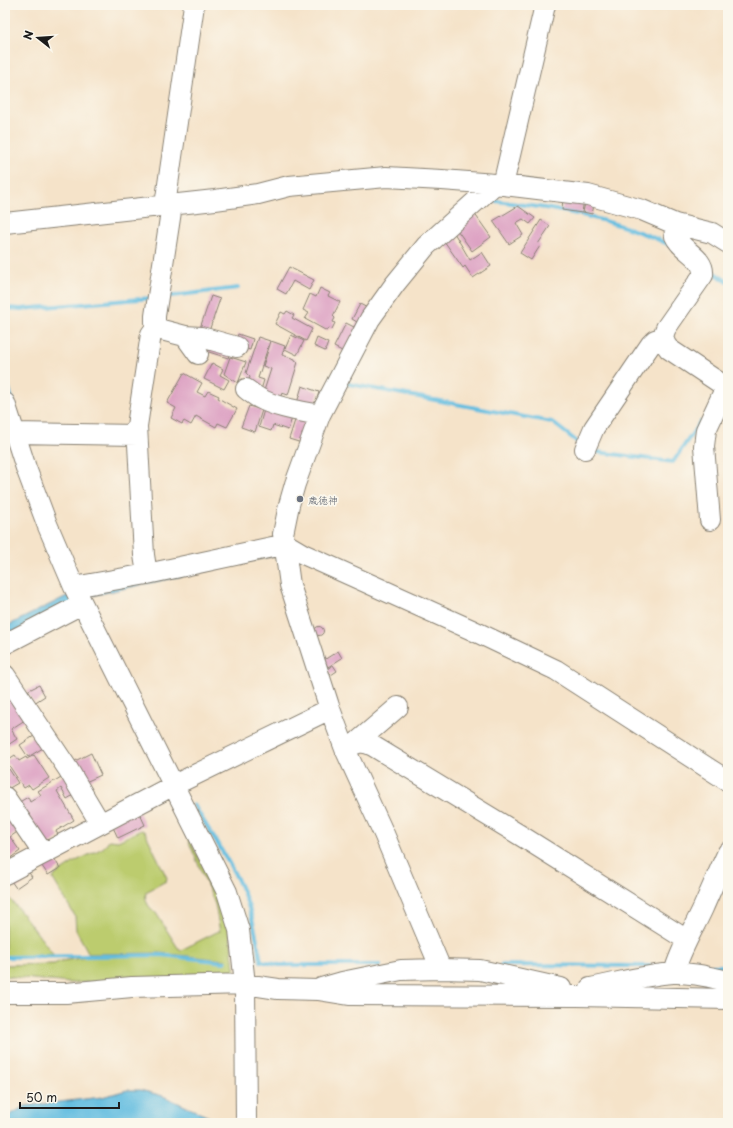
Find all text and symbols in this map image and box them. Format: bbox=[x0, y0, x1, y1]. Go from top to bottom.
north arrow bbox=[18, 18, 58, 58]
text: N bbox=[19, 28, 37, 42]
place label: 歳徳神 bbox=[308, 492, 338, 507]
marker: 歳徳神 bbox=[295, 494, 305, 504]
scale bar bbox=[20, 1084, 119, 1110]
text: 50 m bbox=[26, 1088, 57, 1106]

